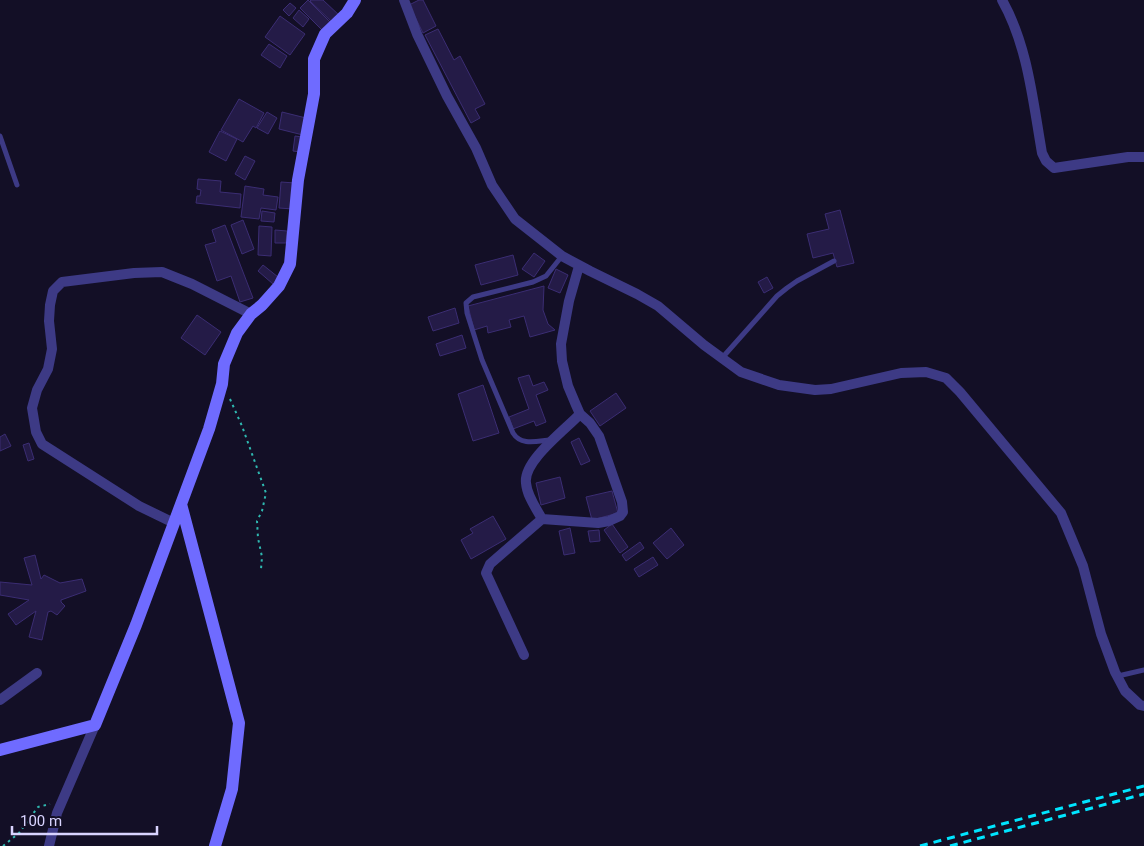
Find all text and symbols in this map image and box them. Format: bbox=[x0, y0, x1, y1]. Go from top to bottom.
scale bar bbox=[12, 804, 158, 836]
text: 100 m bbox=[20, 812, 62, 830]

